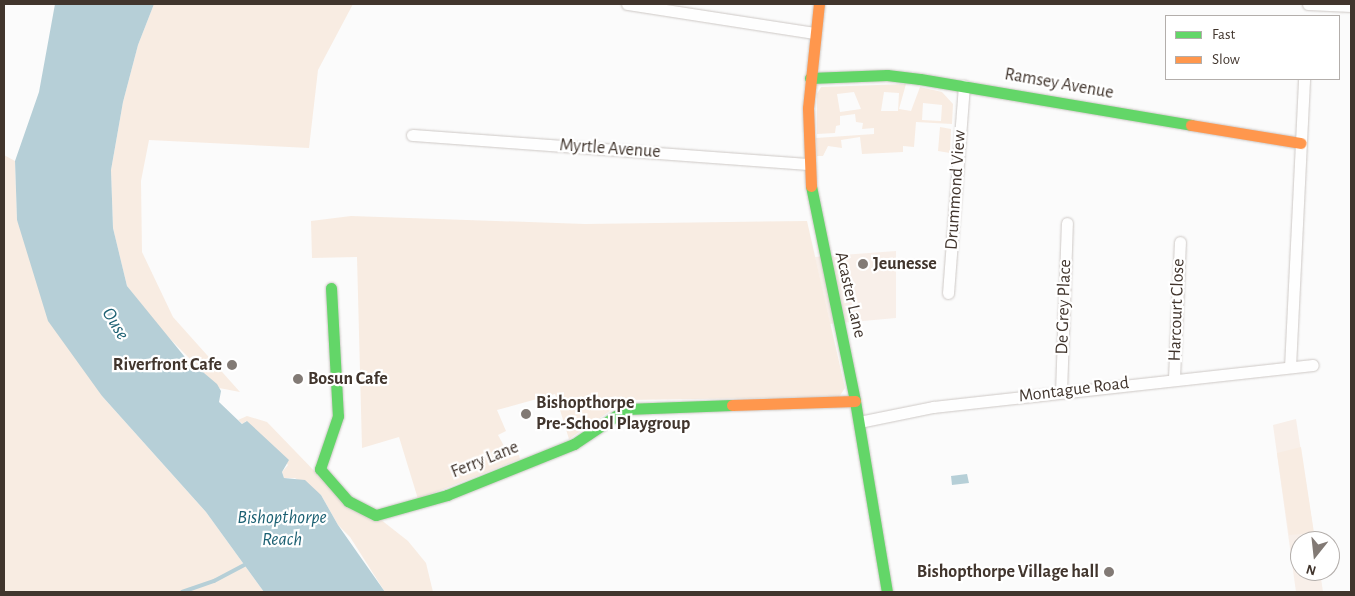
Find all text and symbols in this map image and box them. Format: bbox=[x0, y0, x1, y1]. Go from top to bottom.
legend bbox=[1165, 15, 1340, 80]
text: Fast bbox=[1212, 27, 1235, 42]
text: Slow bbox=[1212, 52, 1240, 67]
street label: Ramsey Avenue bbox=[1003, 64, 1115, 104]
street label: Drummond View bbox=[941, 129, 971, 251]
street label: Myrtle Avenue bbox=[559, 135, 661, 163]
street label: Acaster Lane bbox=[830, 250, 870, 340]
place label: Jeunesse bbox=[873, 253, 937, 275]
marker: Jeunesse bbox=[857, 258, 869, 270]
street label: Harcourt Close bbox=[1164, 258, 1190, 362]
street label: De Grey Place bbox=[1052, 259, 1076, 355]
water label: Ouse bbox=[96, 304, 134, 344]
place label: Riverfront Cafe bbox=[113, 354, 222, 376]
marker: Riverfront Cafe bbox=[226, 359, 238, 371]
place label: Bosun Cafe bbox=[308, 368, 388, 390]
marker: Bosun Cafe bbox=[292, 373, 304, 385]
street label: Montague Road bbox=[1018, 373, 1130, 407]
place label: Bishopthorpe Pre-School Playgroup bbox=[536, 393, 690, 436]
marker: Bishopthorpe Pre-School Playgroup bbox=[520, 408, 532, 420]
street label: Ferry Lane bbox=[448, 437, 522, 483]
water label: Bishopthorpe Reach bbox=[237, 507, 327, 551]
north arrow bbox=[1290, 531, 1340, 581]
place label: Bishopthorpe Village hall bbox=[917, 561, 1099, 583]
text: N bbox=[1305, 561, 1318, 578]
marker: Bishopthorpe Village hall bbox=[1103, 566, 1115, 578]

